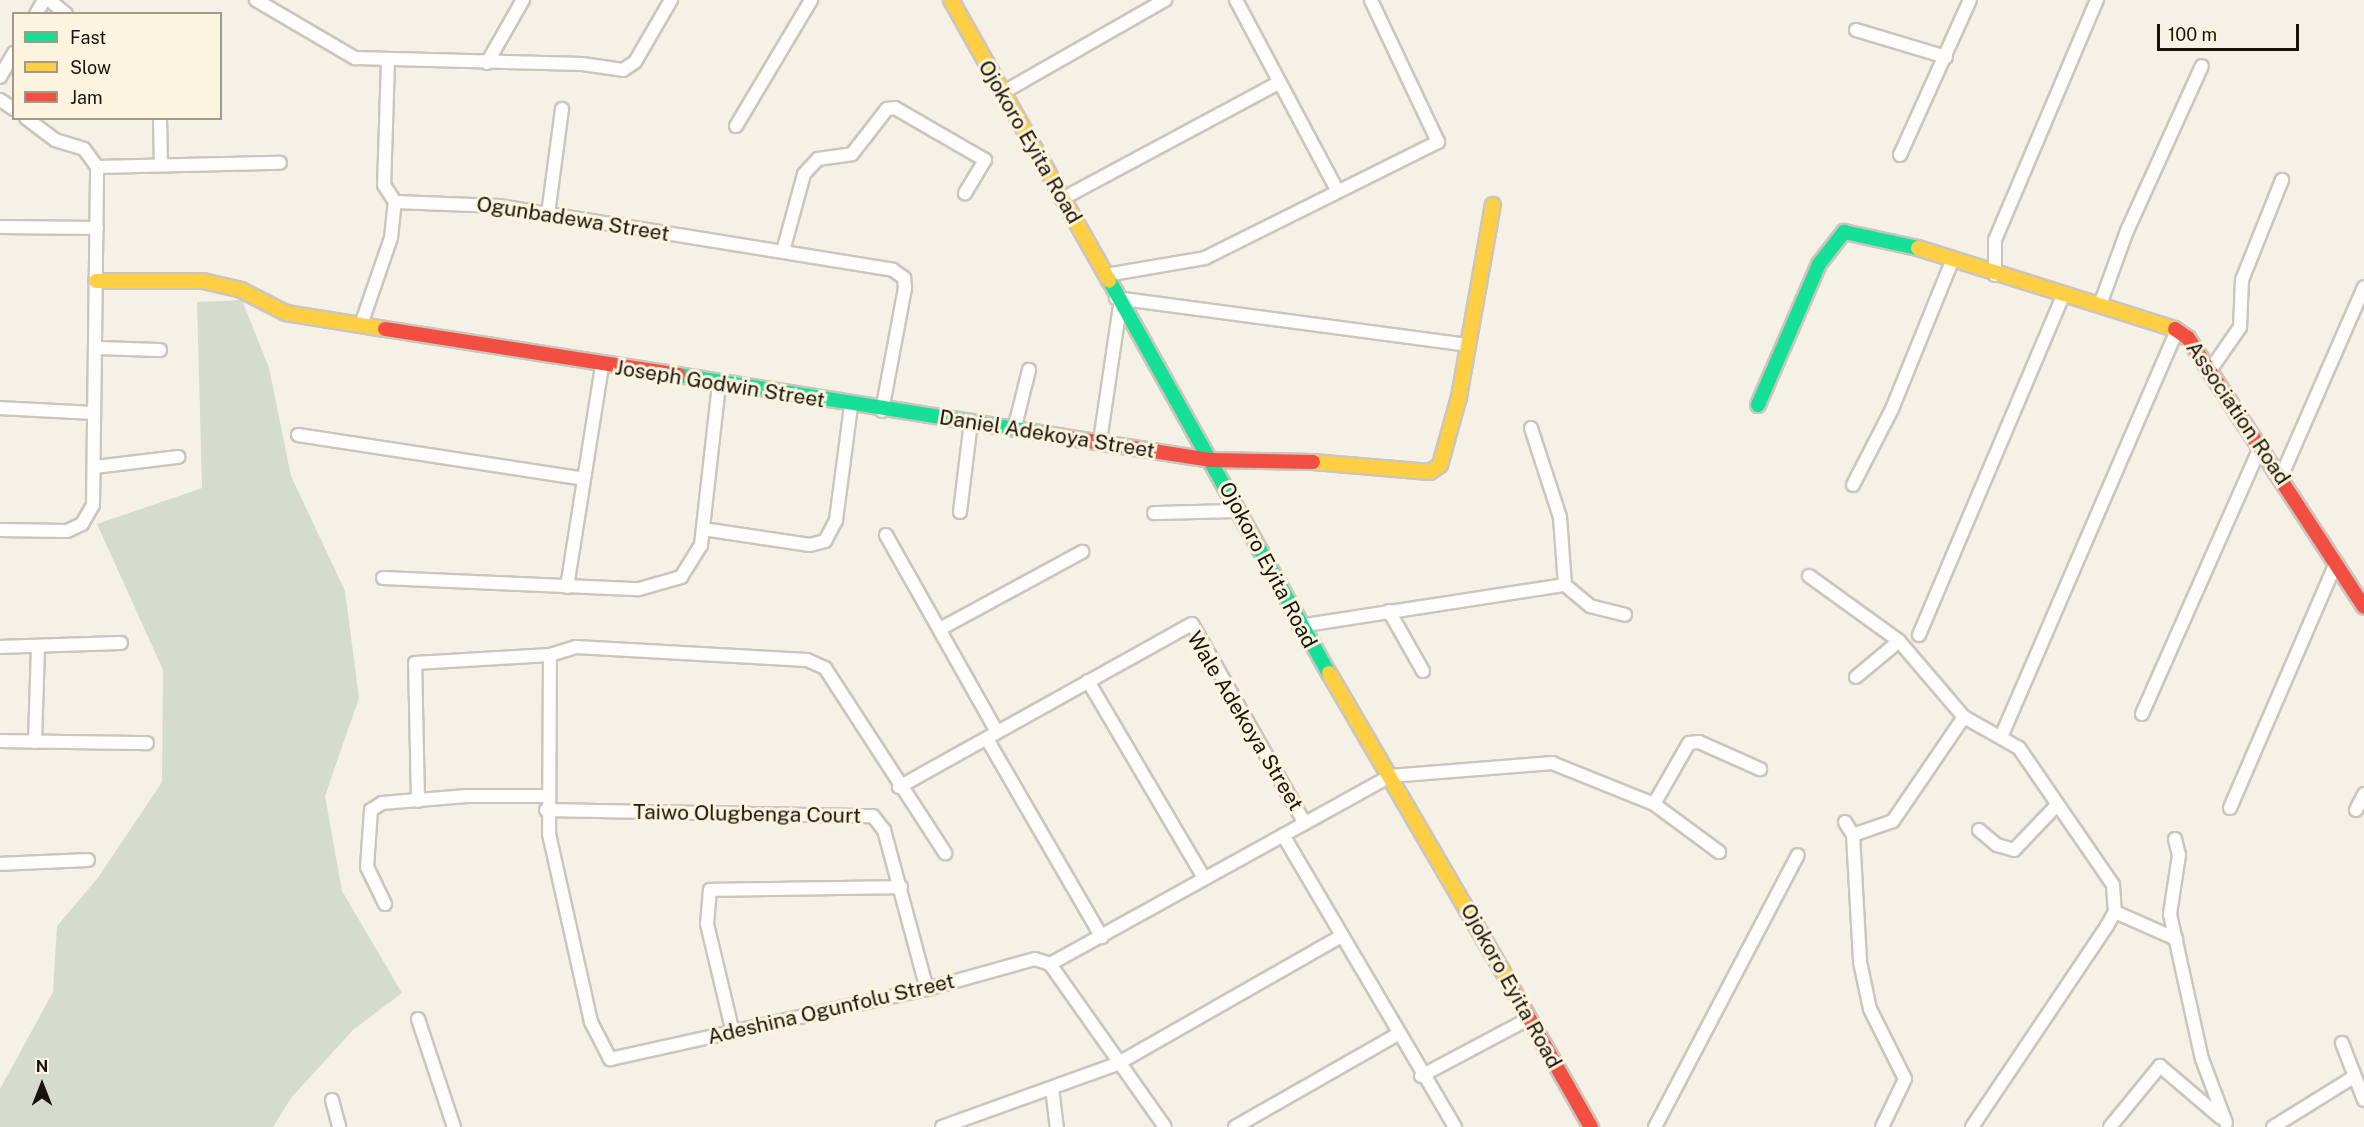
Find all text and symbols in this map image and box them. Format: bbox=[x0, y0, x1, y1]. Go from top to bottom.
legend bbox=[12, 12, 222, 120]
scale bar bbox=[2160, 12, 2302, 50]
text: 100 m bbox=[2168, 24, 2217, 45]
text: Fast bbox=[70, 27, 106, 48]
street label: Ojokoro Eyita Road bbox=[973, 56, 1087, 228]
text: Slow bbox=[70, 57, 111, 78]
text: Jam bbox=[70, 87, 103, 108]
street label: Ogunbadewa Street bbox=[475, 191, 671, 247]
street label: Association Road bbox=[2181, 337, 2295, 489]
street label: Joseph Godwin Street bbox=[613, 355, 827, 413]
street label: Daniel Adekoya Street bbox=[937, 405, 1157, 463]
street label: Ojokoro Eyita Road bbox=[1214, 478, 1322, 652]
street label: Wale Adekoya Street bbox=[1181, 627, 1309, 815]
street label: Taiwo Olugbenga Court bbox=[633, 799, 861, 829]
street label: Ojokoro Eyita Road bbox=[1455, 899, 1567, 1073]
street label: Adeshina Ogunfolu Street bbox=[705, 968, 957, 1050]
north arrow bbox=[12, 1055, 72, 1115]
text: N bbox=[36, 1057, 48, 1076]

